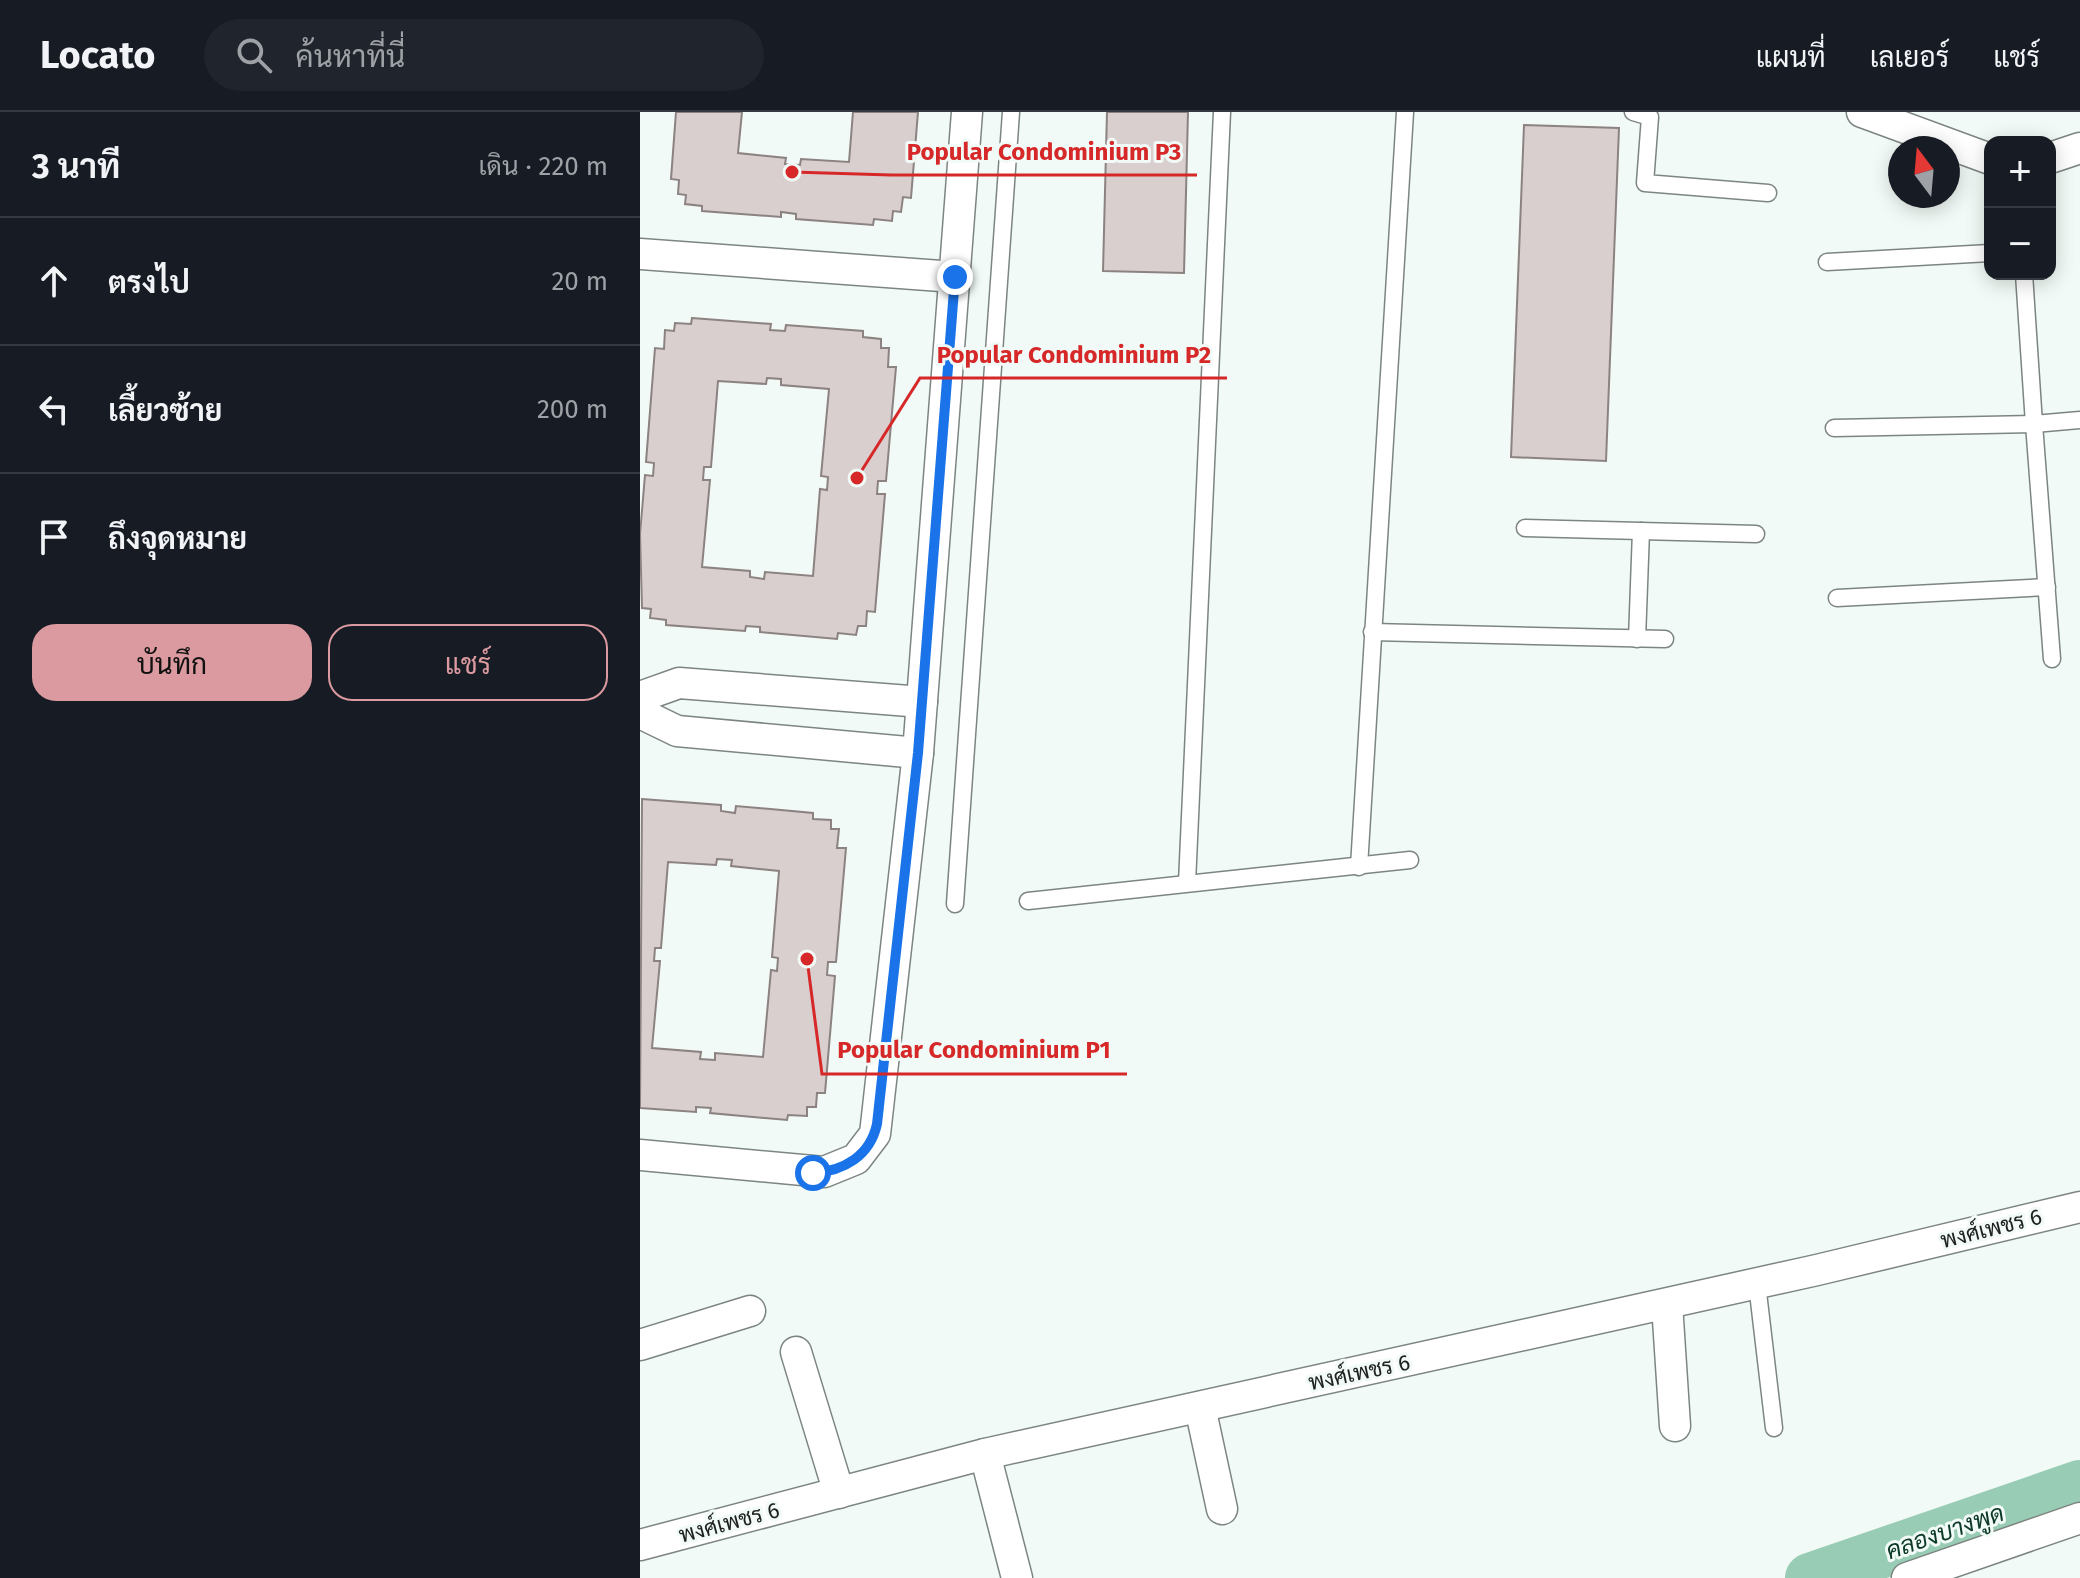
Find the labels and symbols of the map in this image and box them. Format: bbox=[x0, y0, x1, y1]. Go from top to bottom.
callout: Popular Condominium P3 bbox=[891, 127, 1197, 175]
north arrow bbox=[1888, 136, 1960, 208]
text: Popular Condominium P3 bbox=[907, 138, 1181, 166]
route end bbox=[937, 259, 973, 295]
callout: Popular Condominium P2 bbox=[920, 330, 1227, 378]
text: Popular Condominium P2 bbox=[937, 341, 1211, 369]
callout: Popular Condominium P1 bbox=[822, 1026, 1127, 1074]
text: Popular Condominium P1 bbox=[837, 1036, 1111, 1064]
route start bbox=[795, 1155, 831, 1191]
street label: พงศ์เพชร 6 bbox=[1938, 1202, 2044, 1254]
street label: พงศ์เพชร 6 bbox=[1306, 1348, 1412, 1396]
street label: พงศ์เพชร 6 bbox=[675, 1495, 783, 1549]
water label: คลองบางพูด bbox=[1882, 1499, 2009, 1568]

